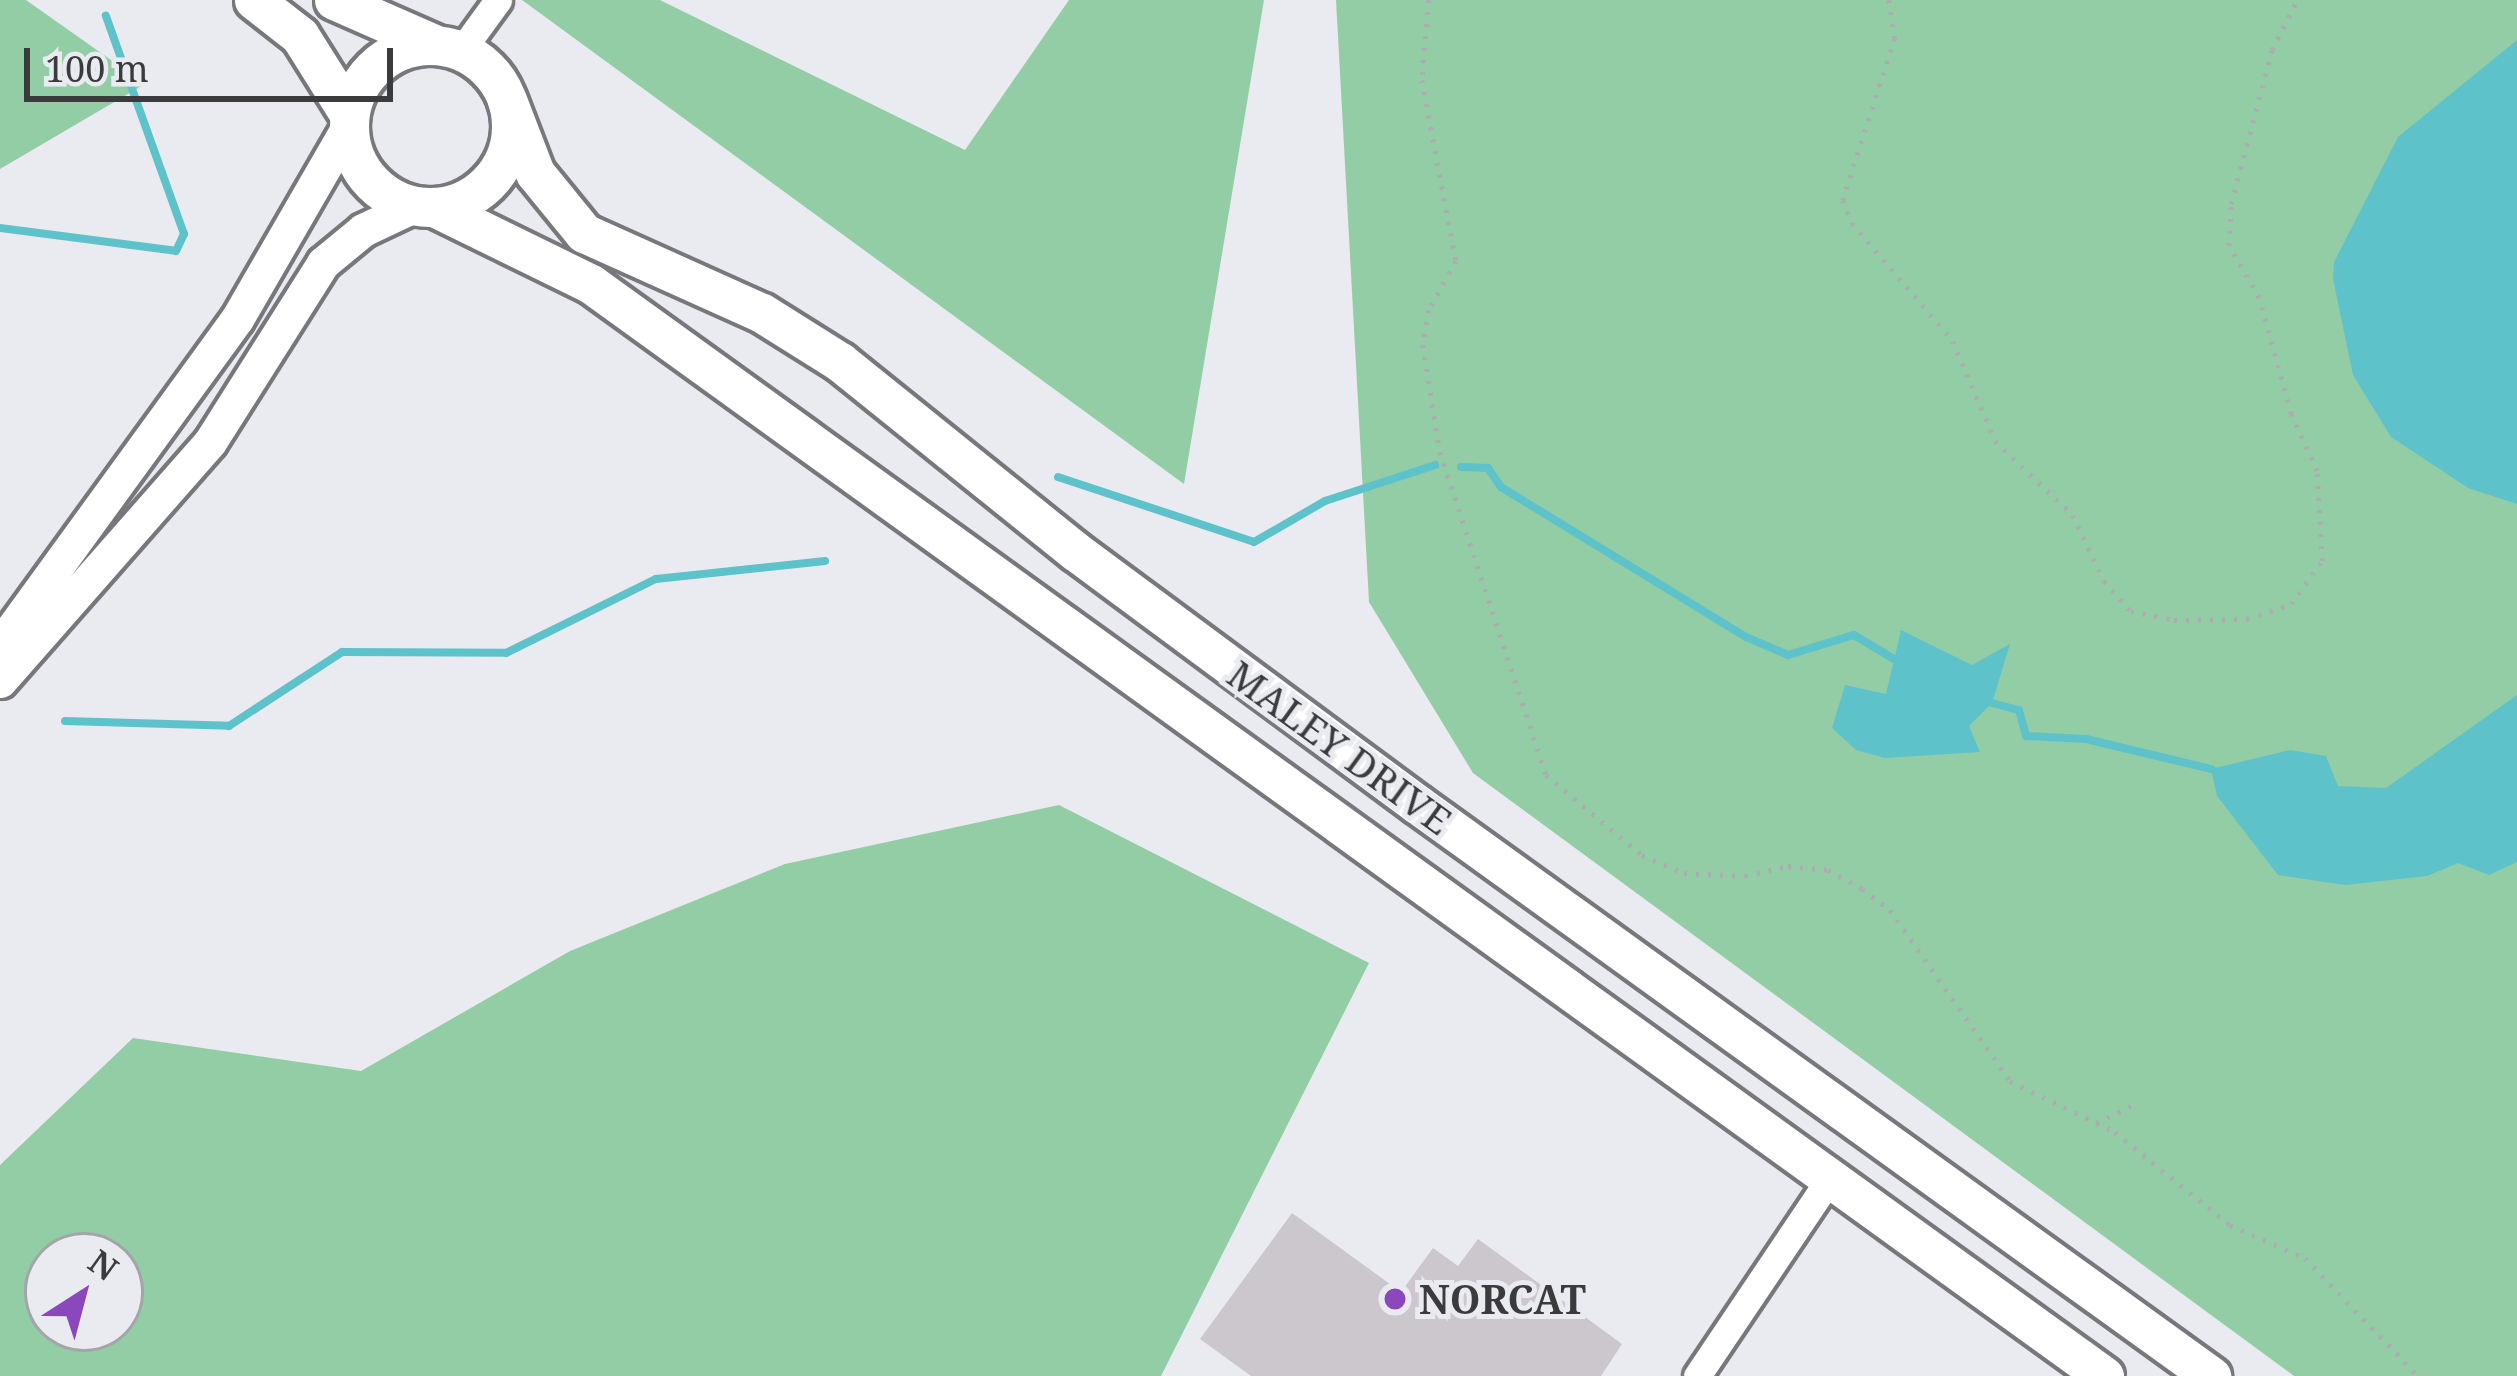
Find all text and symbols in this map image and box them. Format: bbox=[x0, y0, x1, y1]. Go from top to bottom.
scale bar bbox=[30, 24, 399, 98]
text: 100 m bbox=[45, 44, 149, 93]
street label: MALEY DRIVE bbox=[1219, 650, 1461, 844]
north arrow bbox=[24, 1232, 144, 1352]
text: N bbox=[80, 1239, 127, 1291]
place label: NORCAT bbox=[1419, 1276, 1586, 1322]
marker: NORCAT bbox=[1382, 1286, 1408, 1312]

